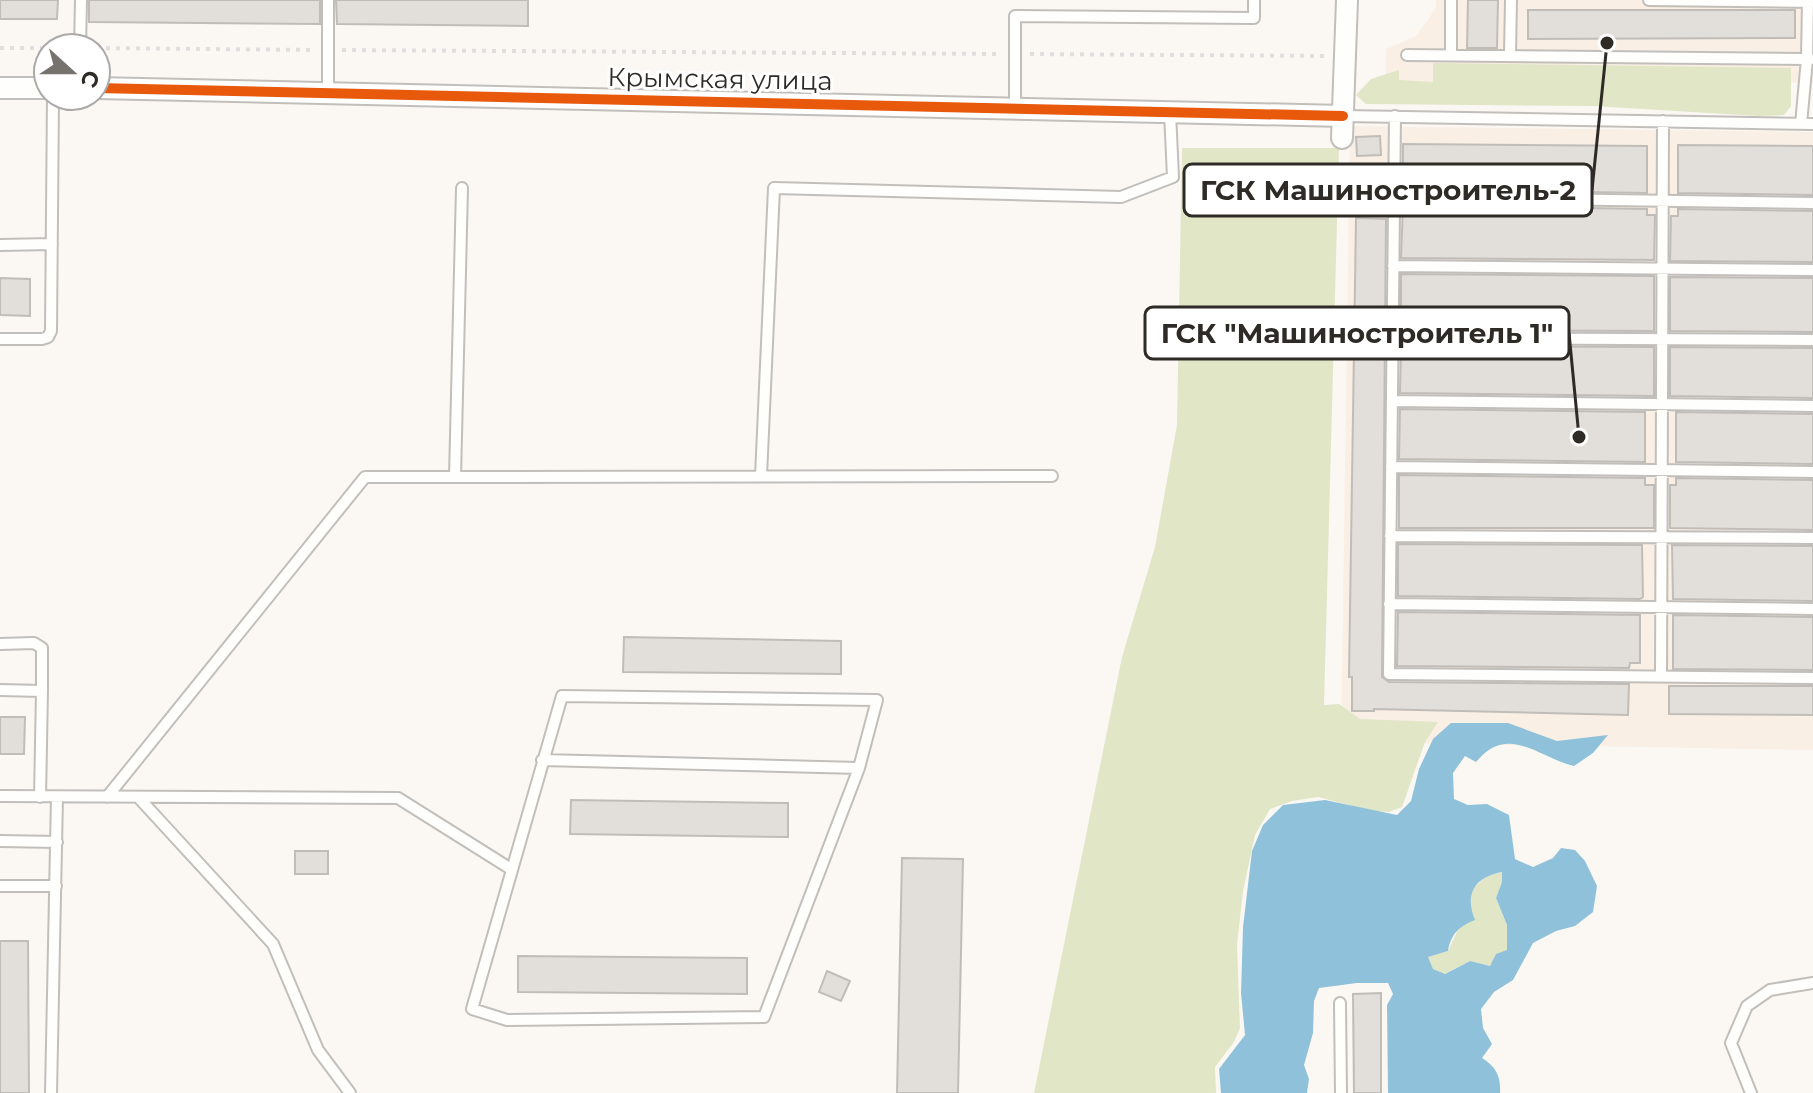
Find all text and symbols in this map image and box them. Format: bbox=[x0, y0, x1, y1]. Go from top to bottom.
north arrow bbox=[32, 32, 112, 112]
street label: Крымская улица bbox=[607, 61, 833, 97]
text: С bbox=[75, 67, 106, 91]
callout: ГСК Машиностроитель-2 bbox=[1184, 164, 1592, 216]
text: ГСК Машиностроитель-2 bbox=[1200, 173, 1576, 207]
callout: ГСК "Машиностроитель 1" bbox=[1145, 307, 1569, 359]
text: ГСК "Машиностроитель 1" bbox=[1161, 316, 1553, 350]

